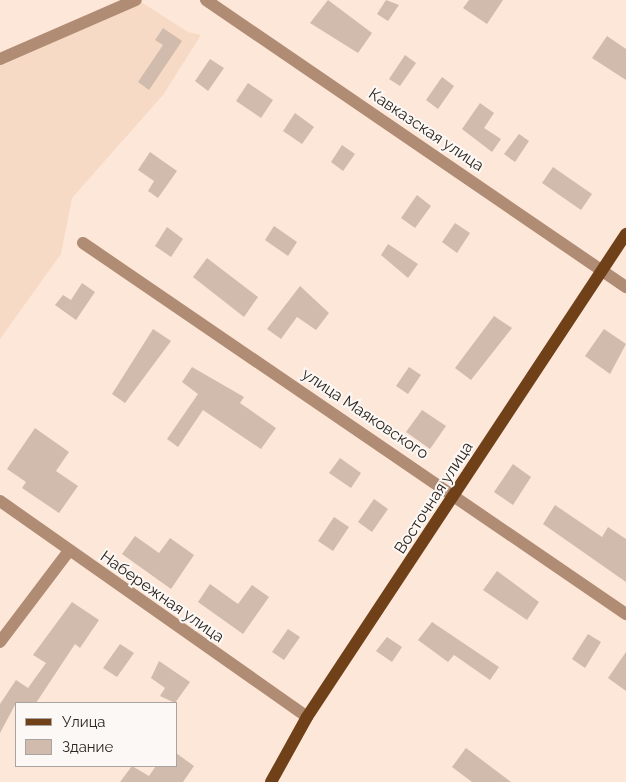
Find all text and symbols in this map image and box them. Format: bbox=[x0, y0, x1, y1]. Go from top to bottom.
street label: Кавказская улица bbox=[365, 84, 487, 176]
street label: улица Маяковского bbox=[298, 365, 432, 463]
street label: Восточная улица bbox=[391, 438, 477, 558]
street label: Набережная улица bbox=[96, 547, 228, 647]
legend bbox=[15, 702, 178, 767]
text: Улица bbox=[62, 713, 106, 731]
text: Здание bbox=[62, 738, 113, 756]

